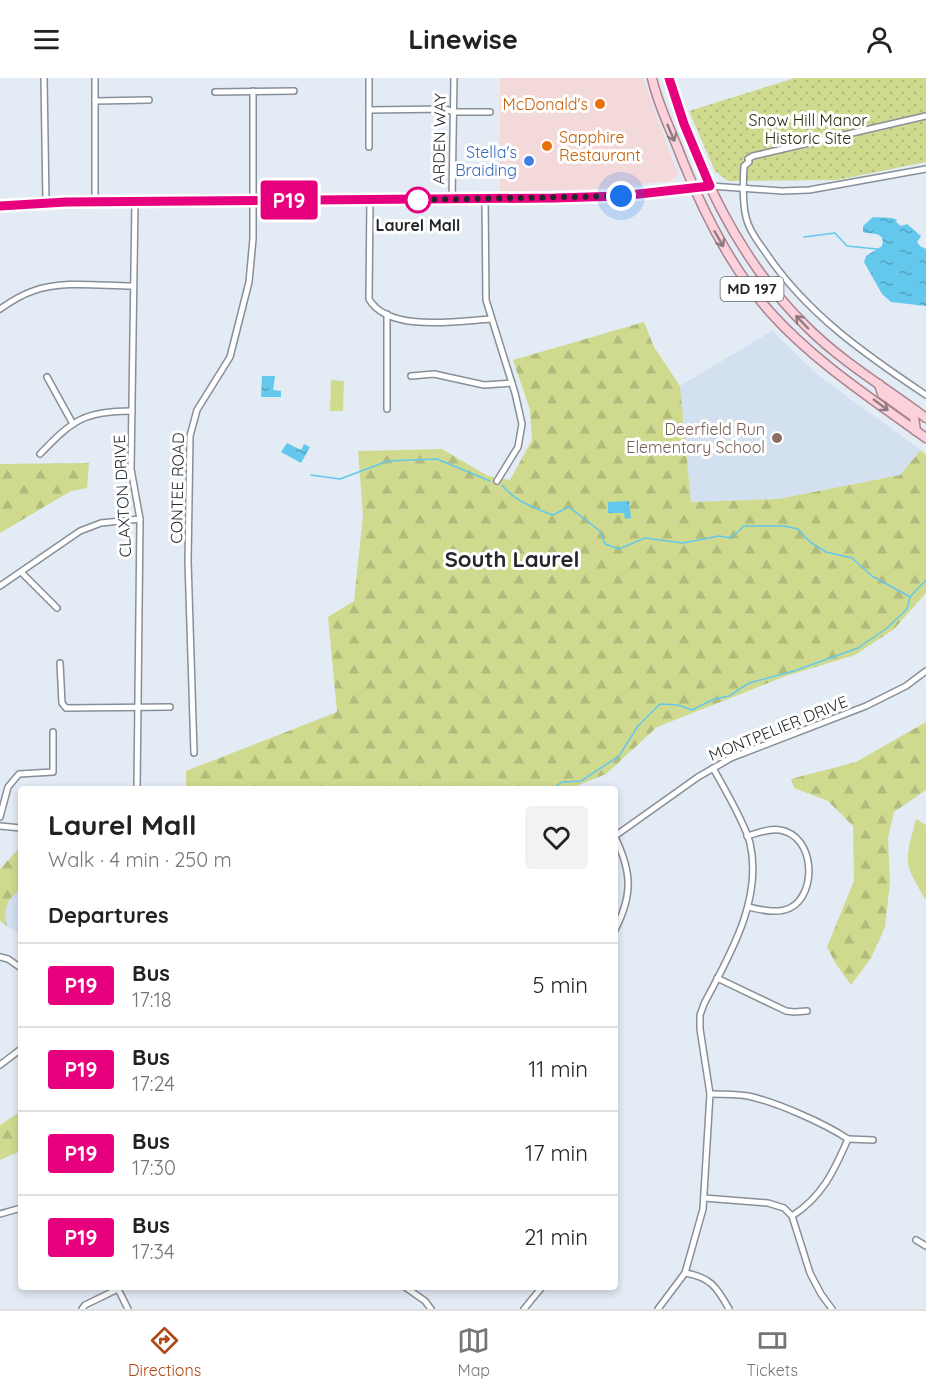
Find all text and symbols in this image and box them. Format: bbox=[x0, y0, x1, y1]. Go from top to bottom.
text: Linewise bbox=[408, 22, 518, 56]
icon: menu bbox=[30, 23, 63, 56]
icon: person bbox=[863, 23, 896, 56]
street label: ARDEN WAY bbox=[428, 93, 450, 185]
place label: McDonald's bbox=[502, 94, 588, 114]
marker: McDonald's bbox=[593, 97, 607, 111]
park label: Snow Hill Manor Historic Site bbox=[749, 110, 867, 148]
one-way arrow bbox=[666, 123, 677, 141]
place label: Sapphire Restaurant bbox=[559, 127, 641, 165]
marker: Sapphire Restaurant bbox=[540, 139, 554, 153]
place label: Stella's Braiding bbox=[455, 142, 517, 180]
marker: Stella's Braiding bbox=[522, 154, 536, 168]
line badge: P19 bbox=[254, 180, 324, 220]
your location bbox=[606, 181, 636, 211]
text: P19 bbox=[273, 187, 305, 213]
marker: Laurel Mall bbox=[405, 187, 431, 213]
place label: Laurel Mall bbox=[376, 215, 460, 235]
one-way arrow bbox=[714, 230, 726, 247]
road number: MD 197 bbox=[720, 277, 783, 301]
one-way arrow bbox=[795, 315, 810, 330]
one-way arrow bbox=[873, 398, 889, 411]
place label: Deerfield Run Elementary School bbox=[626, 419, 765, 457]
marker: Deerfield Run Elementary School bbox=[770, 431, 784, 445]
street label: CONTEE ROAD bbox=[166, 432, 188, 544]
street label: CLAXTON DRIVE bbox=[109, 434, 135, 558]
district label: South Laurel bbox=[445, 545, 579, 573]
street label: MONTPELIER DRIVE bbox=[706, 691, 850, 765]
button: heart bbox=[525, 806, 588, 869]
text: Laurel Mall bbox=[48, 807, 197, 842]
text: Walk · 4 min · 250 m bbox=[48, 847, 232, 872]
text: Departures bbox=[48, 901, 169, 929]
text: Bus bbox=[132, 959, 170, 987]
text: 5 min bbox=[533, 971, 588, 999]
text: P19 bbox=[65, 972, 97, 998]
text: 17:18 bbox=[132, 987, 172, 1012]
text: Bus bbox=[132, 1043, 170, 1071]
text: 11 min bbox=[528, 1055, 588, 1083]
text: P19 bbox=[65, 1056, 97, 1082]
text: 17:24 bbox=[132, 1071, 175, 1096]
text: Bus bbox=[132, 1127, 170, 1155]
text: 17 min bbox=[525, 1139, 588, 1167]
text: P19 bbox=[65, 1140, 97, 1166]
text: 17:30 bbox=[132, 1155, 176, 1180]
text: Bus bbox=[132, 1211, 170, 1239]
text: 21 min bbox=[524, 1223, 588, 1251]
text: P19 bbox=[65, 1224, 97, 1250]
text: 17:34 bbox=[132, 1239, 174, 1264]
tab: Directions bbox=[128, 1324, 201, 1380]
tab: Map bbox=[457, 1324, 490, 1380]
tab: Tickets bbox=[746, 1324, 798, 1380]

